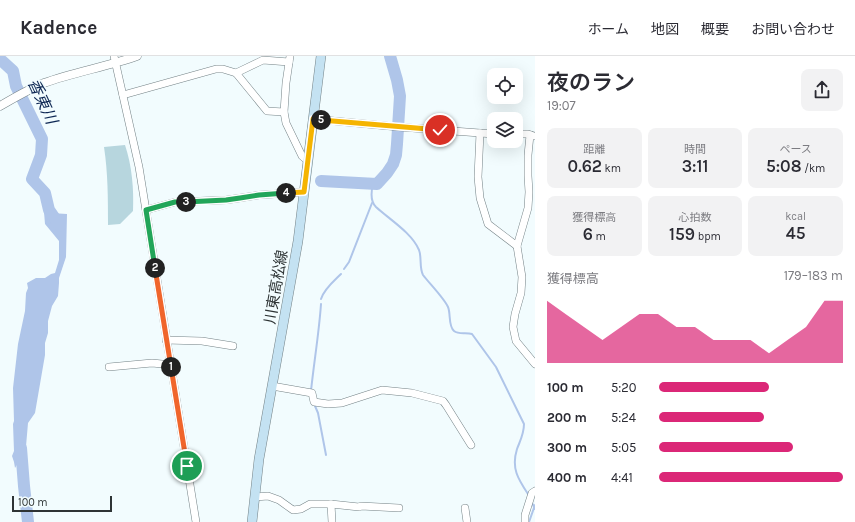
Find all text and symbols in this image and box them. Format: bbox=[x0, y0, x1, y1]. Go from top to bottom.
text: Kadence bbox=[20, 17, 97, 39]
text: ホーム bbox=[587, 21, 629, 38]
text: 地図 bbox=[651, 21, 679, 38]
text: 概要 bbox=[701, 21, 729, 38]
text: お問い合わせ bbox=[751, 21, 835, 38]
map controls bbox=[487, 68, 523, 148]
button: locate bbox=[487, 68, 523, 104]
button: share bbox=[801, 69, 843, 111]
text: 夜のラン bbox=[547, 70, 635, 96]
water label: 香東川 bbox=[24, 75, 62, 129]
text: 19:07 bbox=[547, 98, 576, 113]
pin: 5 bbox=[311, 110, 331, 130]
button: layers bbox=[487, 112, 523, 148]
text: 5 bbox=[318, 113, 324, 126]
pin bbox=[423, 113, 457, 147]
icon: check bbox=[429, 119, 451, 141]
text: 距離 bbox=[583, 143, 605, 156]
text: 時間 bbox=[684, 143, 706, 156]
text: ペース bbox=[779, 143, 812, 156]
text: 0.62 bbox=[568, 156, 602, 176]
text: 3:11 bbox=[682, 156, 708, 176]
text: 5:08 bbox=[766, 156, 802, 176]
text: km bbox=[602, 162, 621, 175]
text: /km bbox=[802, 162, 825, 175]
pin: 4 bbox=[276, 183, 296, 203]
text: 4 bbox=[283, 186, 289, 199]
pin: 3 bbox=[176, 192, 196, 212]
text: 3 bbox=[183, 195, 189, 208]
text: kcal bbox=[785, 210, 806, 223]
text: 獲得標高 bbox=[572, 211, 616, 224]
text: 心拍数 bbox=[678, 211, 711, 224]
text: 45 bbox=[786, 223, 806, 243]
text: 6 bbox=[583, 224, 593, 244]
text: 159 bbox=[669, 224, 695, 244]
text: m bbox=[593, 230, 606, 243]
text: bpm bbox=[695, 230, 721, 243]
street label: 川東高松線 bbox=[261, 248, 291, 326]
pin: 2 bbox=[145, 258, 165, 278]
text: 2 bbox=[152, 261, 158, 274]
text: 179–183 m bbox=[784, 268, 843, 283]
text: 獲得標高 bbox=[547, 271, 599, 286]
pin: 1 bbox=[161, 357, 181, 377]
text: 1 bbox=[169, 360, 173, 373]
text: 100 m bbox=[547, 380, 584, 395]
text: 5:20 bbox=[611, 380, 637, 395]
text: 200 m bbox=[547, 410, 587, 425]
text: 5:24 bbox=[611, 410, 636, 425]
text: 300 m bbox=[547, 440, 587, 455]
text: 5:05 bbox=[611, 440, 636, 455]
pin bbox=[170, 449, 204, 483]
icon: arrive bbox=[176, 455, 198, 477]
text: 400 m bbox=[547, 470, 587, 485]
text: 4:41 bbox=[611, 470, 633, 485]
scale bar bbox=[12, 494, 112, 513]
text: 100 m bbox=[18, 496, 48, 509]

